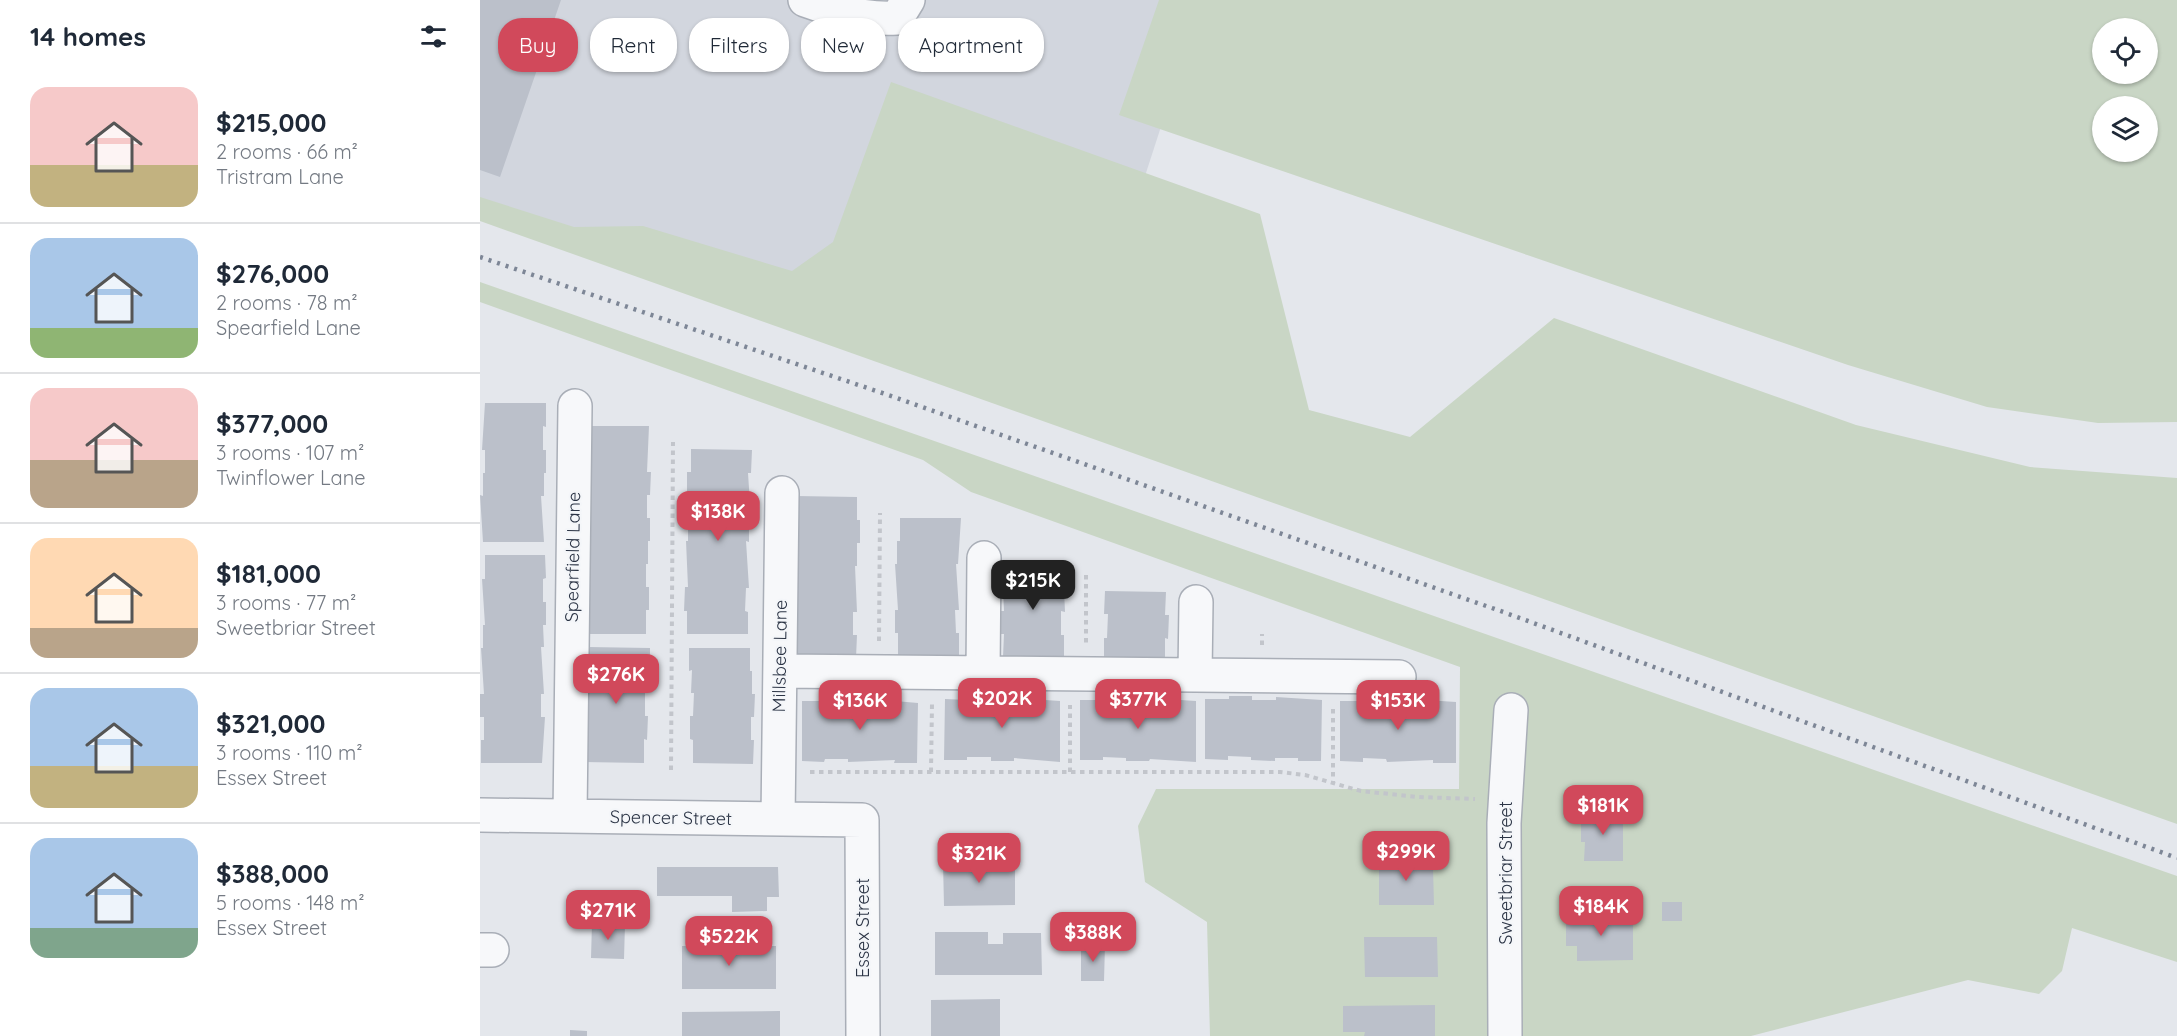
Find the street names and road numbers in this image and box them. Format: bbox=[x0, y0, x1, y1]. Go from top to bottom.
street label: Spearfield Lane bbox=[560, 492, 585, 622]
street label: Millsbee Lane bbox=[767, 599, 792, 713]
street label: Sweetbriar Street bbox=[1494, 801, 1517, 945]
street label: Spencer Street bbox=[610, 805, 732, 830]
street label: Essex Street bbox=[851, 878, 874, 978]

